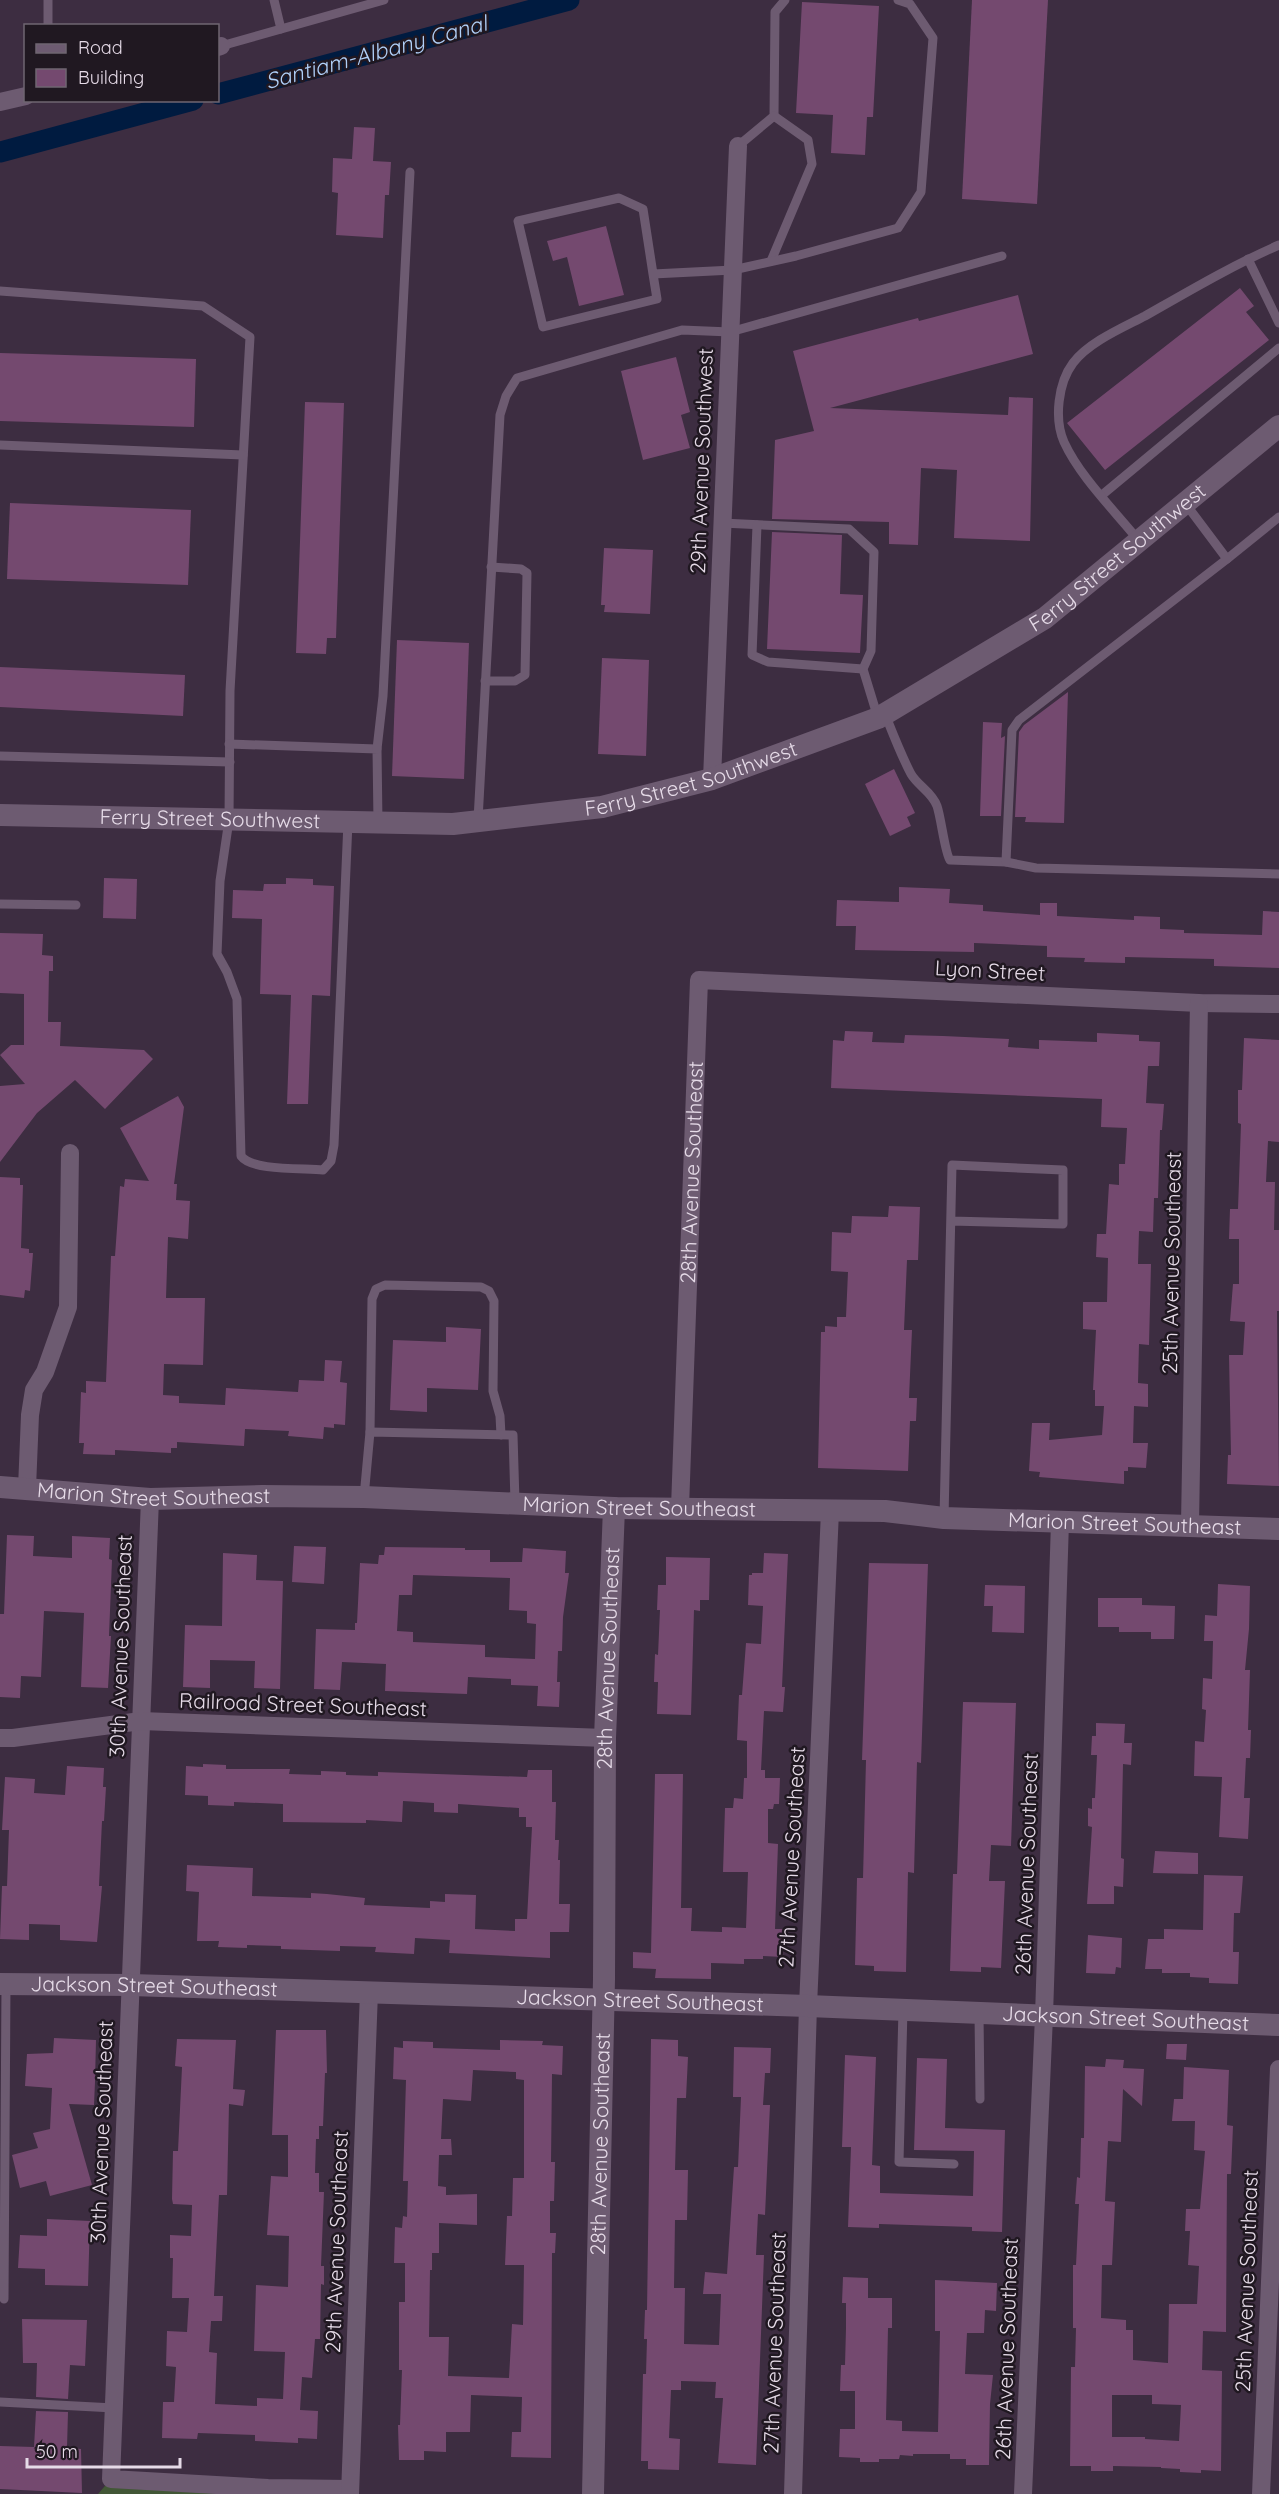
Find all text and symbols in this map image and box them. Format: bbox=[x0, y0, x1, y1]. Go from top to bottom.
water label: Santiam-Albany Canal bbox=[262, 8, 493, 95]
legend bbox=[24, 24, 219, 102]
text: Road bbox=[78, 36, 123, 59]
text: Building bbox=[78, 66, 144, 89]
street label: 29th Avenue Southwest bbox=[684, 348, 718, 574]
street label: Ferry Street Southwest bbox=[1024, 478, 1211, 637]
street label: Ferry Street Southwest bbox=[583, 735, 800, 821]
street label: Ferry Street Southwest bbox=[99, 803, 321, 833]
street label: Lyon Street bbox=[934, 954, 1046, 986]
street label: 28th Avenue Southeast bbox=[674, 1061, 708, 1284]
street label: 25th Avenue Southeast bbox=[1156, 1151, 1186, 1374]
street label: Marion Street Southeast bbox=[36, 1476, 270, 1511]
street label: Marion Street Southeast bbox=[522, 1490, 756, 1522]
street label: Marion Street Southeast bbox=[1008, 1506, 1242, 1540]
street label: 30th Avenue Southeast bbox=[103, 1534, 137, 1758]
street label: 28th Avenue Southeast bbox=[591, 1546, 624, 1769]
street label: Railroad Street Southeast bbox=[179, 1687, 427, 1721]
street label: 27th Avenue Southeast bbox=[772, 1746, 810, 1968]
street label: 26th Avenue Southeast bbox=[1009, 1752, 1043, 1976]
street label: Jackson Street Southeast bbox=[30, 1970, 278, 2002]
street label: Jackson Street Southeast bbox=[516, 1983, 764, 2017]
street label: Jackson Street Southeast bbox=[1001, 2000, 1250, 2036]
street label: 30th Avenue Southeast bbox=[84, 2020, 118, 2244]
street label: 28th Avenue Southeast bbox=[584, 2033, 615, 2256]
street label: 29th Avenue Southeast bbox=[319, 2130, 353, 2354]
street label: 25th Avenue Southeast bbox=[1229, 2169, 1263, 2393]
street label: 27th Avenue Southeast bbox=[757, 2232, 791, 2454]
street label: 26th Avenue Southeast bbox=[989, 2237, 1023, 2461]
scale bar bbox=[27, 2431, 180, 2469]
text: 50 m bbox=[36, 2440, 78, 2463]

